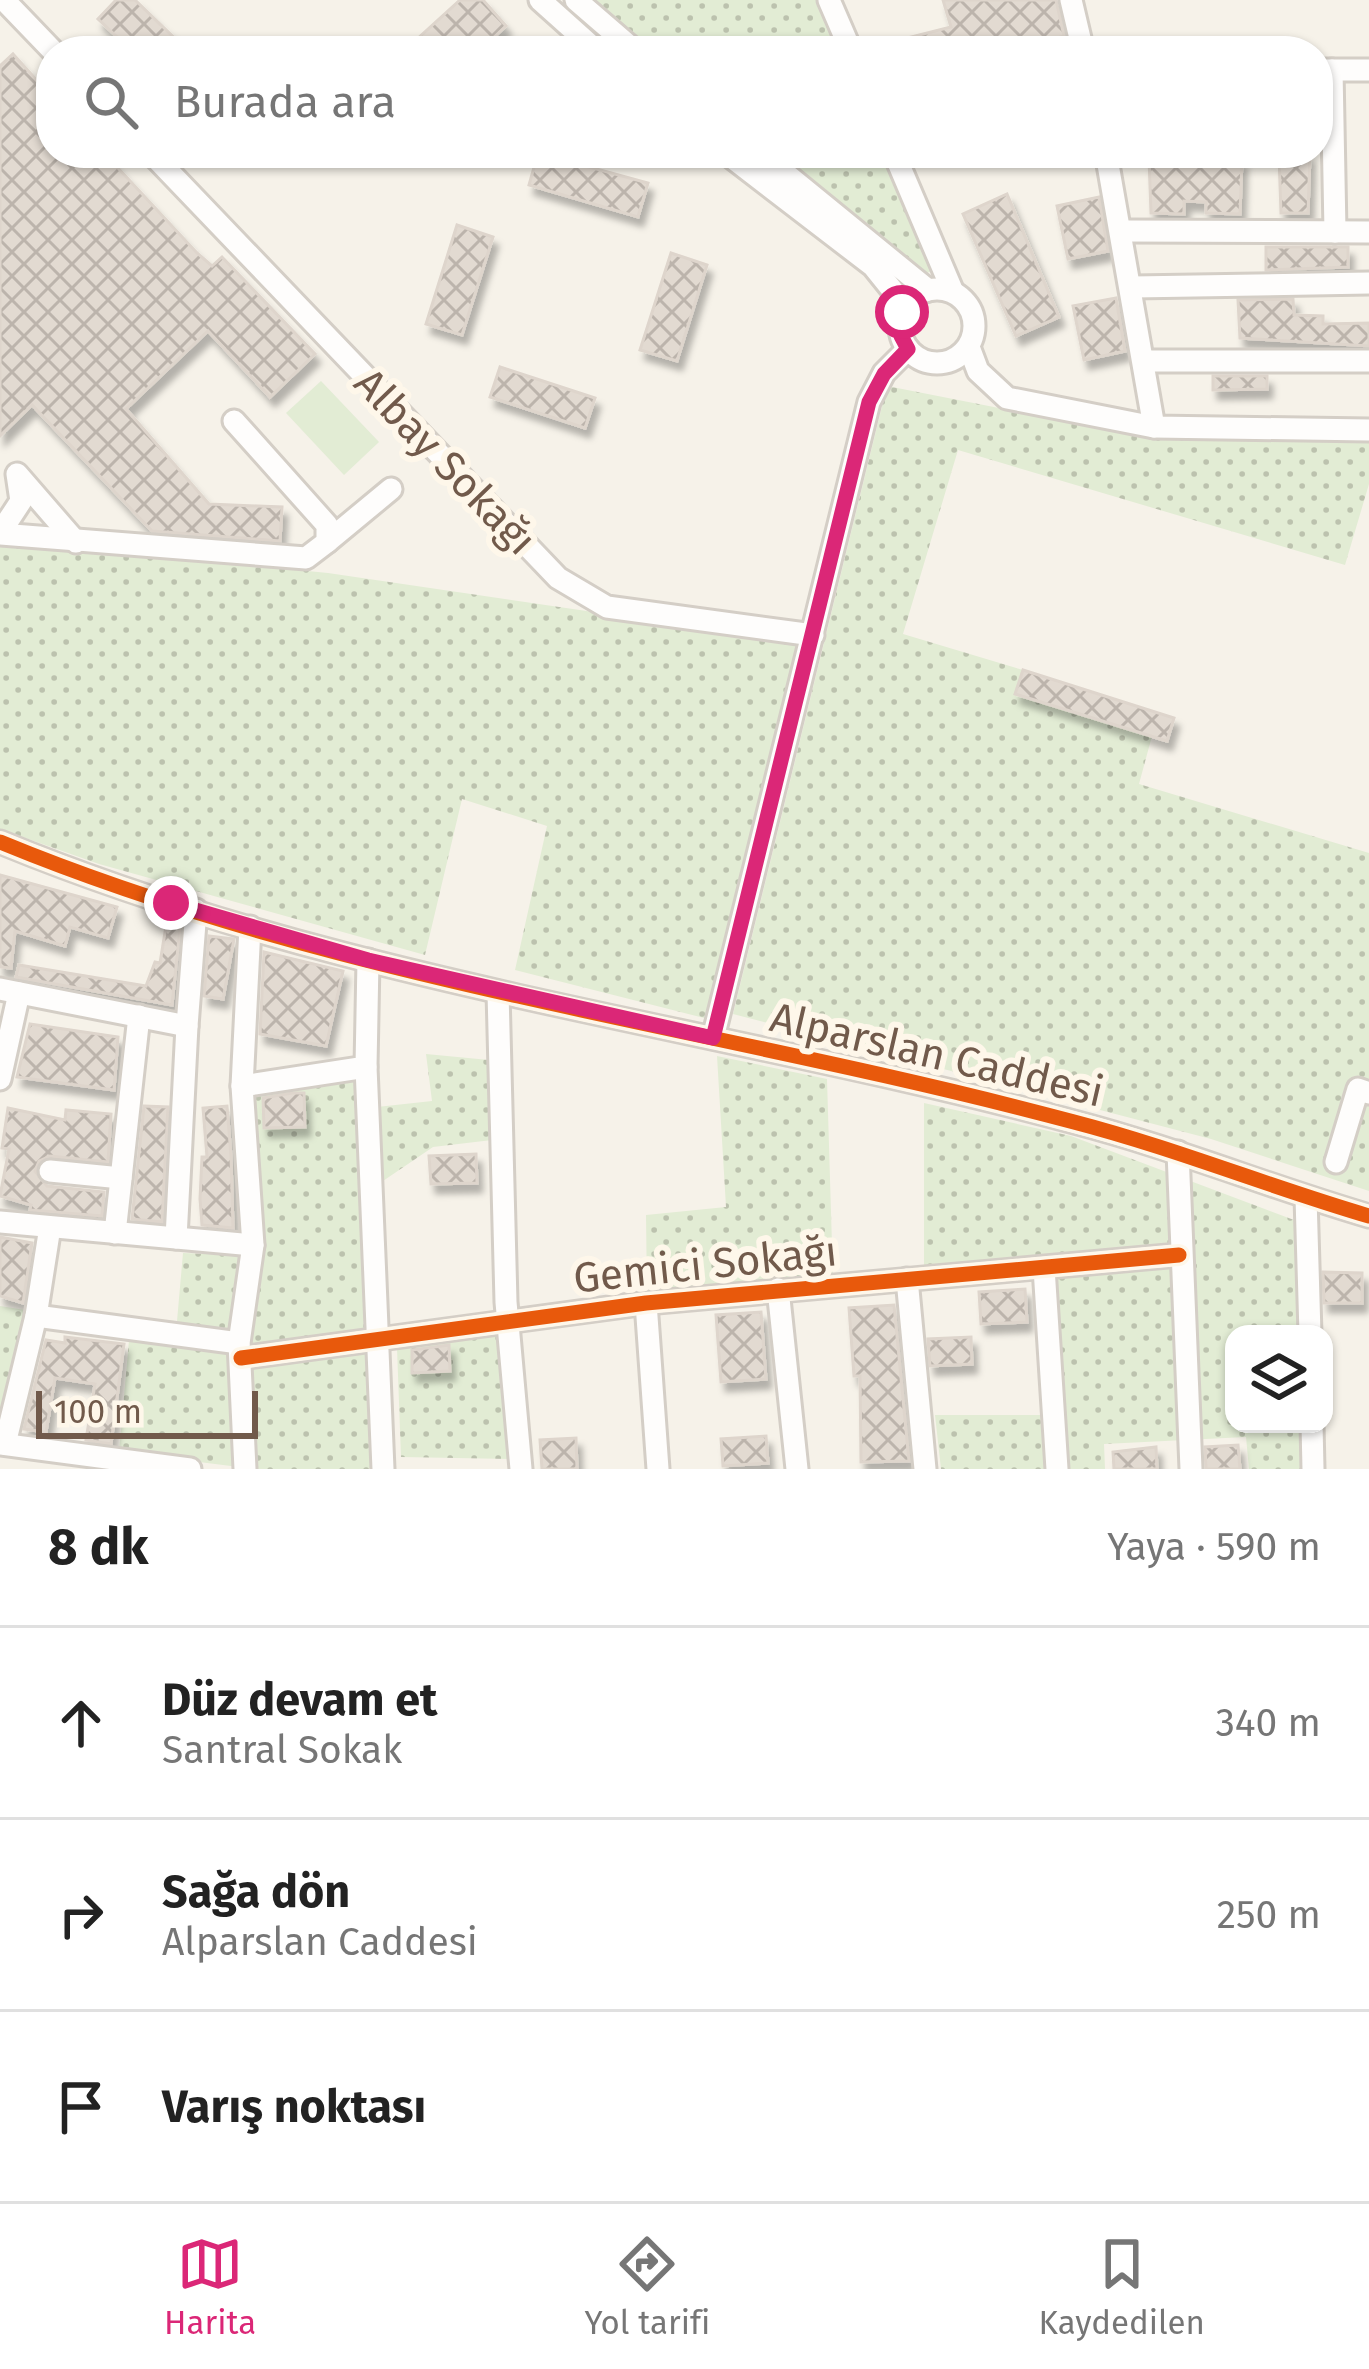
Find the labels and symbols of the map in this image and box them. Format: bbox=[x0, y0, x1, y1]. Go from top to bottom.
route start bbox=[875, 285, 929, 339]
street label: Albay Sokağı bbox=[344, 358, 546, 565]
route end bbox=[144, 876, 198, 930]
street label: Alparslan Caddesi bbox=[765, 992, 1108, 1118]
street label: Gemici Sokağı bbox=[571, 1226, 839, 1304]
scale bar bbox=[36, 1385, 258, 1438]

